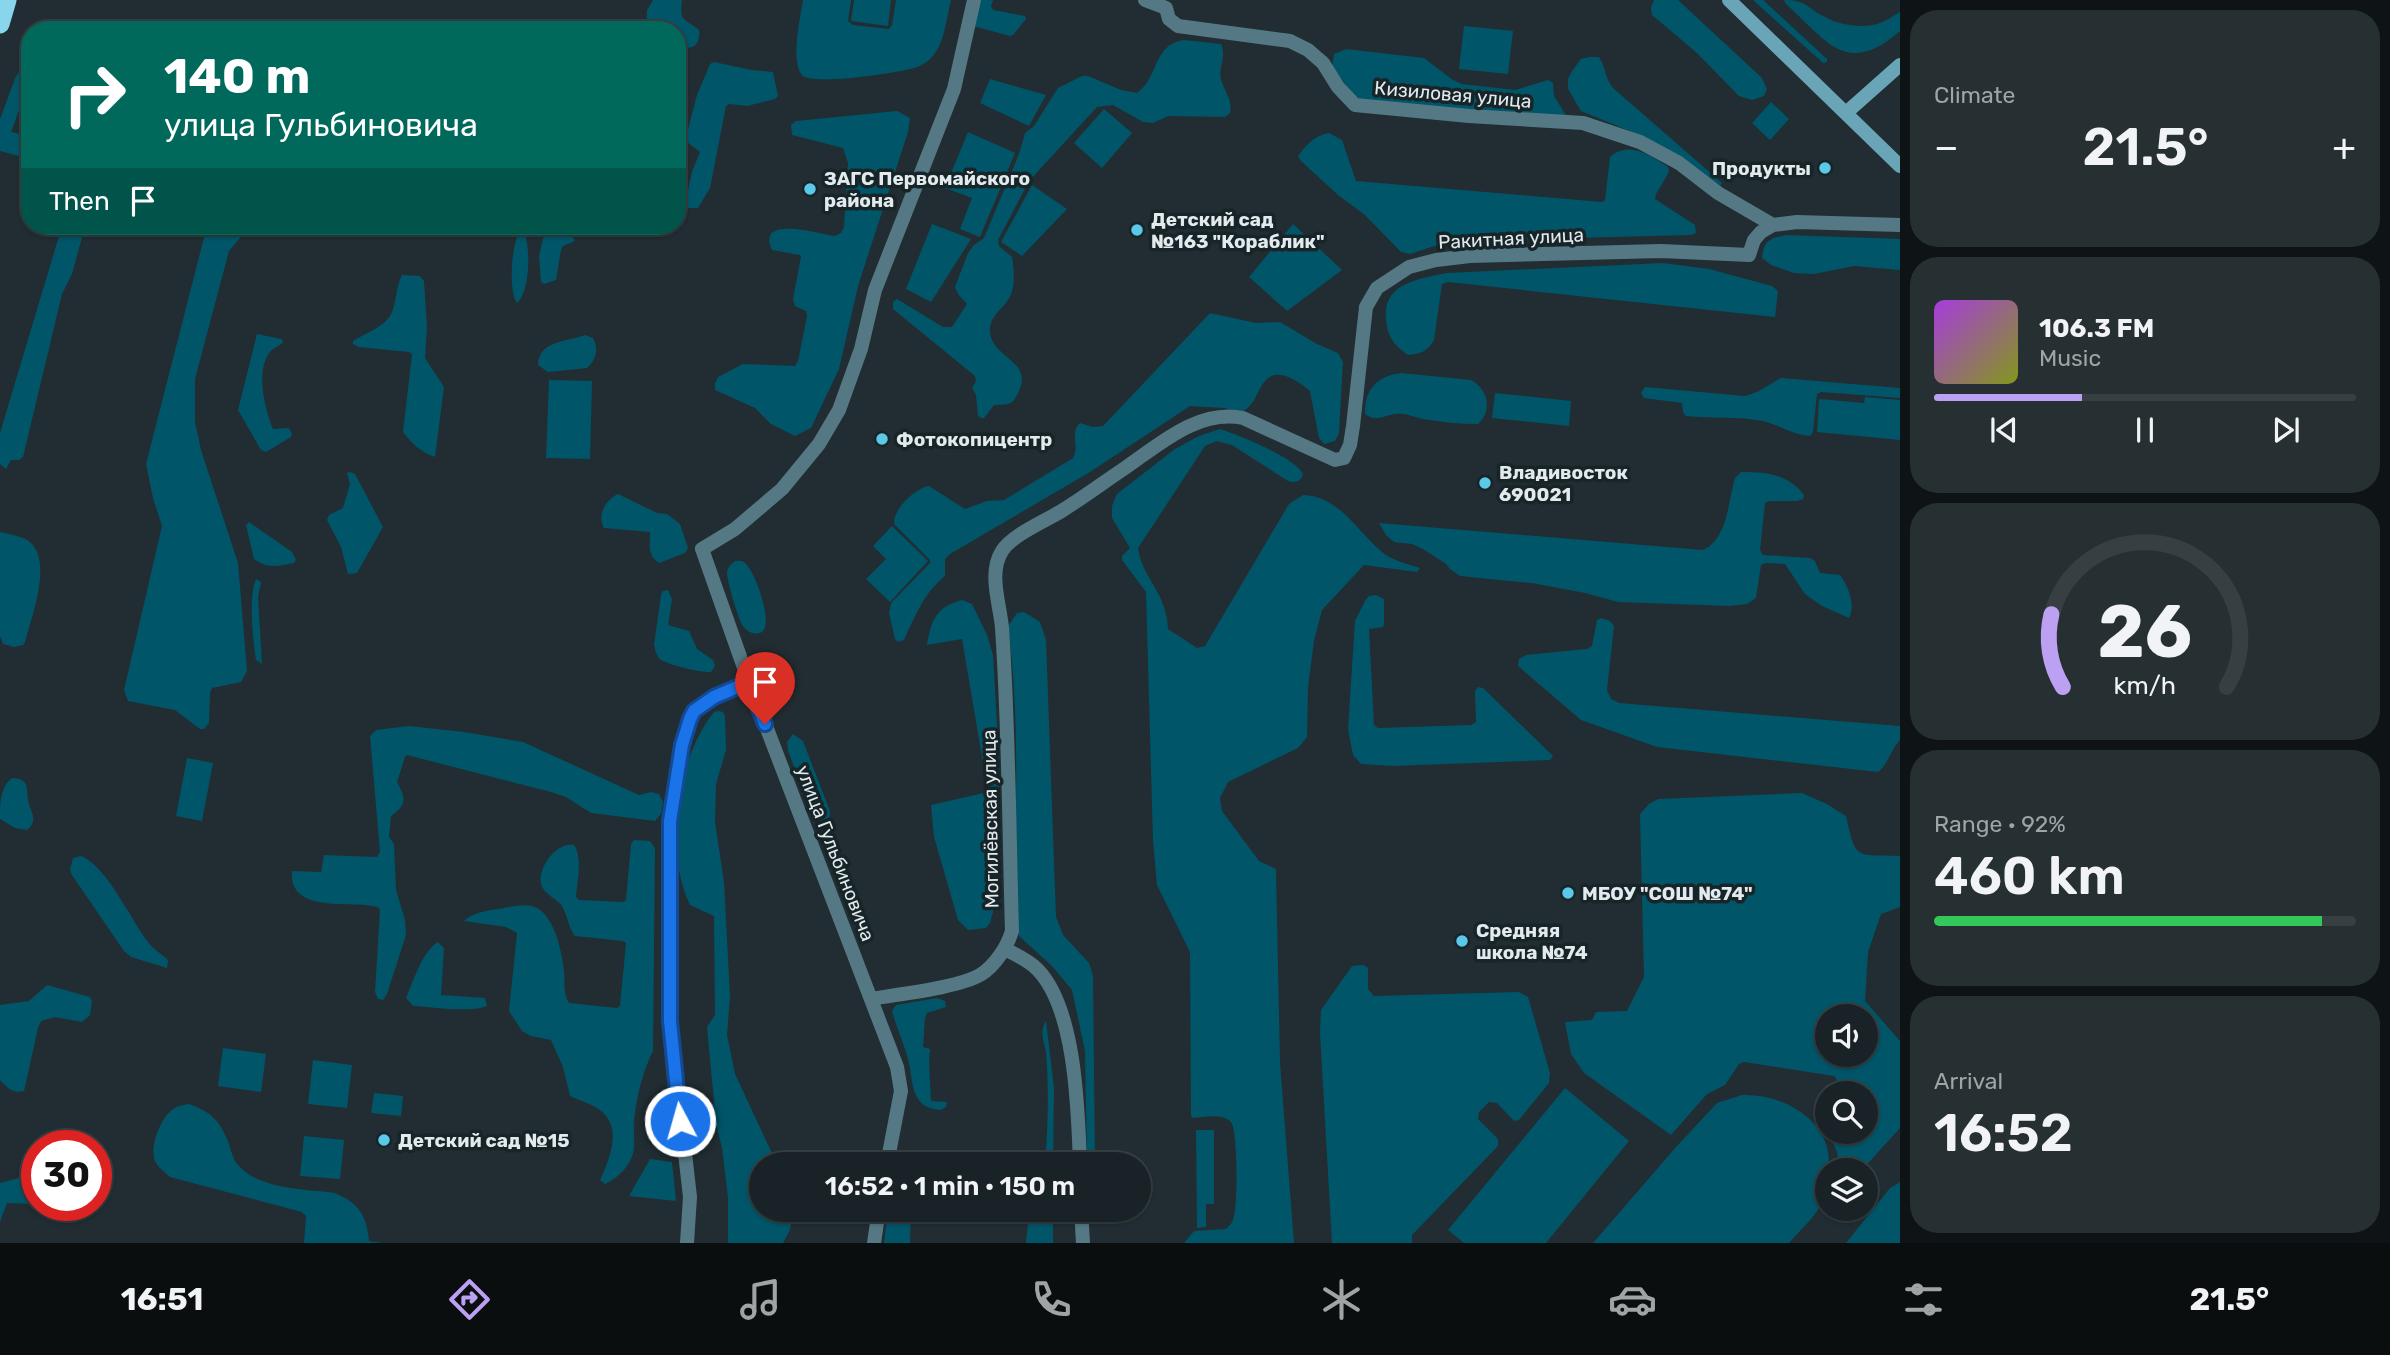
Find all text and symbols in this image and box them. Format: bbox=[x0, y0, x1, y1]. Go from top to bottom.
text: 140 m bbox=[164, 47, 310, 105]
icon: right bbox=[49, 49, 140, 140]
street label: Кизиловая улица bbox=[1373, 76, 1533, 113]
text: Climate bbox=[1934, 81, 2015, 109]
text: улица Гульбиновича bbox=[164, 106, 478, 144]
text: 21.5° bbox=[2082, 116, 2209, 178]
text: − bbox=[1934, 124, 1959, 170]
text: + bbox=[2332, 124, 2356, 170]
place label: Продукты bbox=[1712, 157, 1811, 180]
marker: Продукты bbox=[1817, 160, 1833, 176]
place label: ЗАГС Первомайского района bbox=[824, 167, 1030, 212]
marker: ЗАГС Первомайского района bbox=[802, 181, 818, 197]
icon: arrive bbox=[124, 182, 162, 220]
text: Then bbox=[49, 186, 110, 217]
place label: Детский сад №163 "Кораблик" bbox=[1151, 208, 1325, 253]
marker: Детский сад №163 "Кораблик" bbox=[1129, 222, 1145, 238]
street label: Ракитная улица bbox=[1438, 223, 1584, 254]
text: 106.3 FM bbox=[2039, 313, 2154, 344]
text: Music bbox=[2039, 344, 2101, 372]
icon: previous bbox=[1985, 411, 2023, 449]
icon: pause bbox=[2126, 411, 2164, 449]
icon: next bbox=[2267, 411, 2305, 449]
place label: Фотокопицентр bbox=[896, 428, 1052, 451]
marker: Фотокопицентр bbox=[874, 431, 890, 447]
place label: Владивосток 690021 bbox=[1499, 461, 1628, 506]
marker: Владивосток 690021 bbox=[1477, 475, 1493, 491]
text: 26 bbox=[2098, 590, 2192, 676]
pin bbox=[735, 652, 795, 724]
icon: arrive bbox=[746, 663, 784, 701]
text: km/h bbox=[2114, 671, 2176, 700]
street label: Могилёвская улица bbox=[977, 729, 1004, 909]
street label: улица Гульбиновича bbox=[791, 762, 880, 944]
text: Range · 92% bbox=[1934, 810, 2066, 838]
text: 460 km bbox=[1934, 845, 2125, 907]
place label: МБОУ "СОШ №74" bbox=[1582, 882, 1753, 905]
marker: МБОУ "СОШ №74" bbox=[1560, 885, 1576, 901]
place label: Средняя школа №74 bbox=[1476, 919, 1588, 964]
marker: Средняя школа №74 bbox=[1454, 933, 1470, 949]
map controls bbox=[1815, 1004, 1878, 1221]
button: sound bbox=[1815, 1004, 1878, 1067]
text: Arrival bbox=[1934, 1067, 2003, 1095]
button: search bbox=[1815, 1081, 1878, 1144]
position arrow bbox=[643, 1084, 717, 1158]
text: 16:52 bbox=[1934, 1102, 2073, 1164]
place label: Детский сад №15 bbox=[398, 1129, 569, 1152]
speed limit sign: 30 bbox=[21, 1130, 112, 1221]
marker: Детский сад №15 bbox=[376, 1132, 392, 1148]
button: layers bbox=[1815, 1158, 1878, 1221]
text: 16:52 · 1 min · 150 m bbox=[825, 1171, 1075, 1202]
icon: directions bbox=[445, 1275, 494, 1324]
icon: music bbox=[736, 1275, 785, 1324]
icon: phone bbox=[1027, 1275, 1076, 1324]
icon: climate bbox=[1317, 1275, 1366, 1324]
icon: car bbox=[1608, 1275, 1657, 1324]
icon: filters bbox=[1899, 1275, 1948, 1324]
text: 16:51 bbox=[121, 1280, 203, 1318]
text: 21.5° bbox=[2189, 1280, 2269, 1318]

